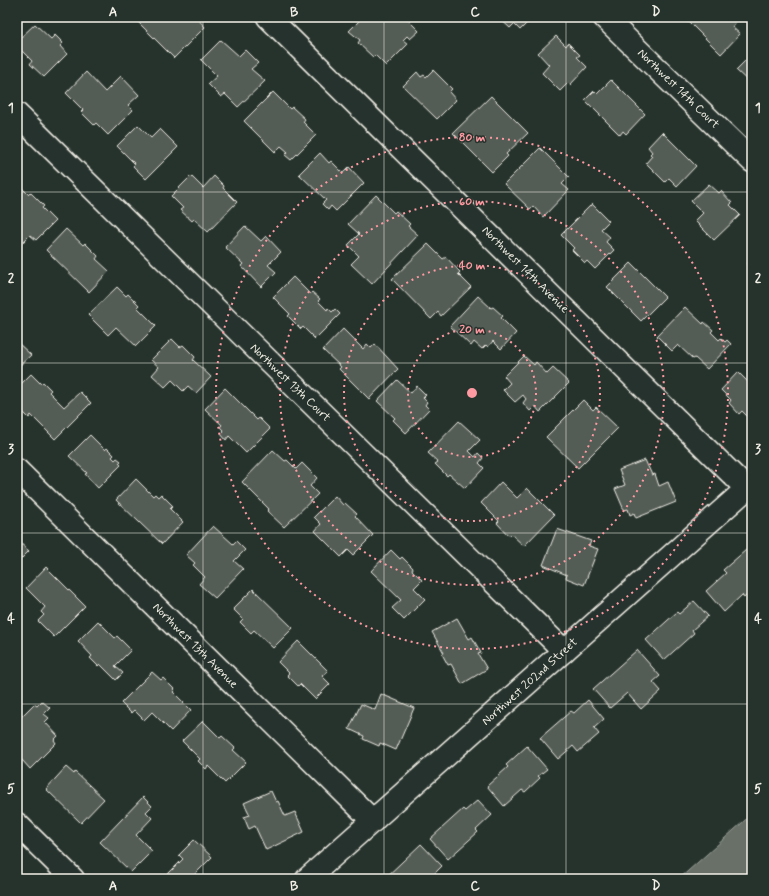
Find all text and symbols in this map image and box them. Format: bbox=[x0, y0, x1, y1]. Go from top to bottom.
text: A bbox=[109, 4, 117, 21]
text: B bbox=[290, 4, 299, 21]
text: C bbox=[470, 4, 480, 21]
text: D bbox=[652, 4, 661, 21]
street label: Northwest 14th Court bbox=[633, 46, 723, 133]
text: 1 bbox=[8, 100, 14, 117]
text: 1 bbox=[755, 100, 761, 117]
text: 80 m bbox=[459, 130, 486, 146]
text: 60 m bbox=[459, 194, 485, 210]
street label: Northwest 14th Avenue bbox=[478, 223, 572, 317]
text: 40 m bbox=[459, 258, 486, 274]
text: 2 bbox=[8, 270, 15, 287]
text: 2 bbox=[755, 270, 762, 287]
text: 20 m bbox=[459, 322, 485, 338]
street label: Northwest 13th Court bbox=[246, 340, 334, 426]
centre of rings bbox=[465, 386, 479, 400]
text: 3 bbox=[8, 441, 14, 458]
text: 3 bbox=[755, 441, 761, 458]
street label: Northwest 13th Avenue bbox=[149, 600, 241, 692]
text: 4 bbox=[7, 611, 15, 628]
text: 4 bbox=[754, 611, 762, 628]
street label: Northwest 202nd Street bbox=[479, 634, 582, 729]
text: 5 bbox=[7, 781, 15, 798]
text: 5 bbox=[754, 781, 762, 798]
text: A bbox=[109, 878, 117, 895]
text: B bbox=[290, 878, 299, 895]
text: C bbox=[470, 878, 480, 895]
text: D bbox=[652, 878, 661, 895]

